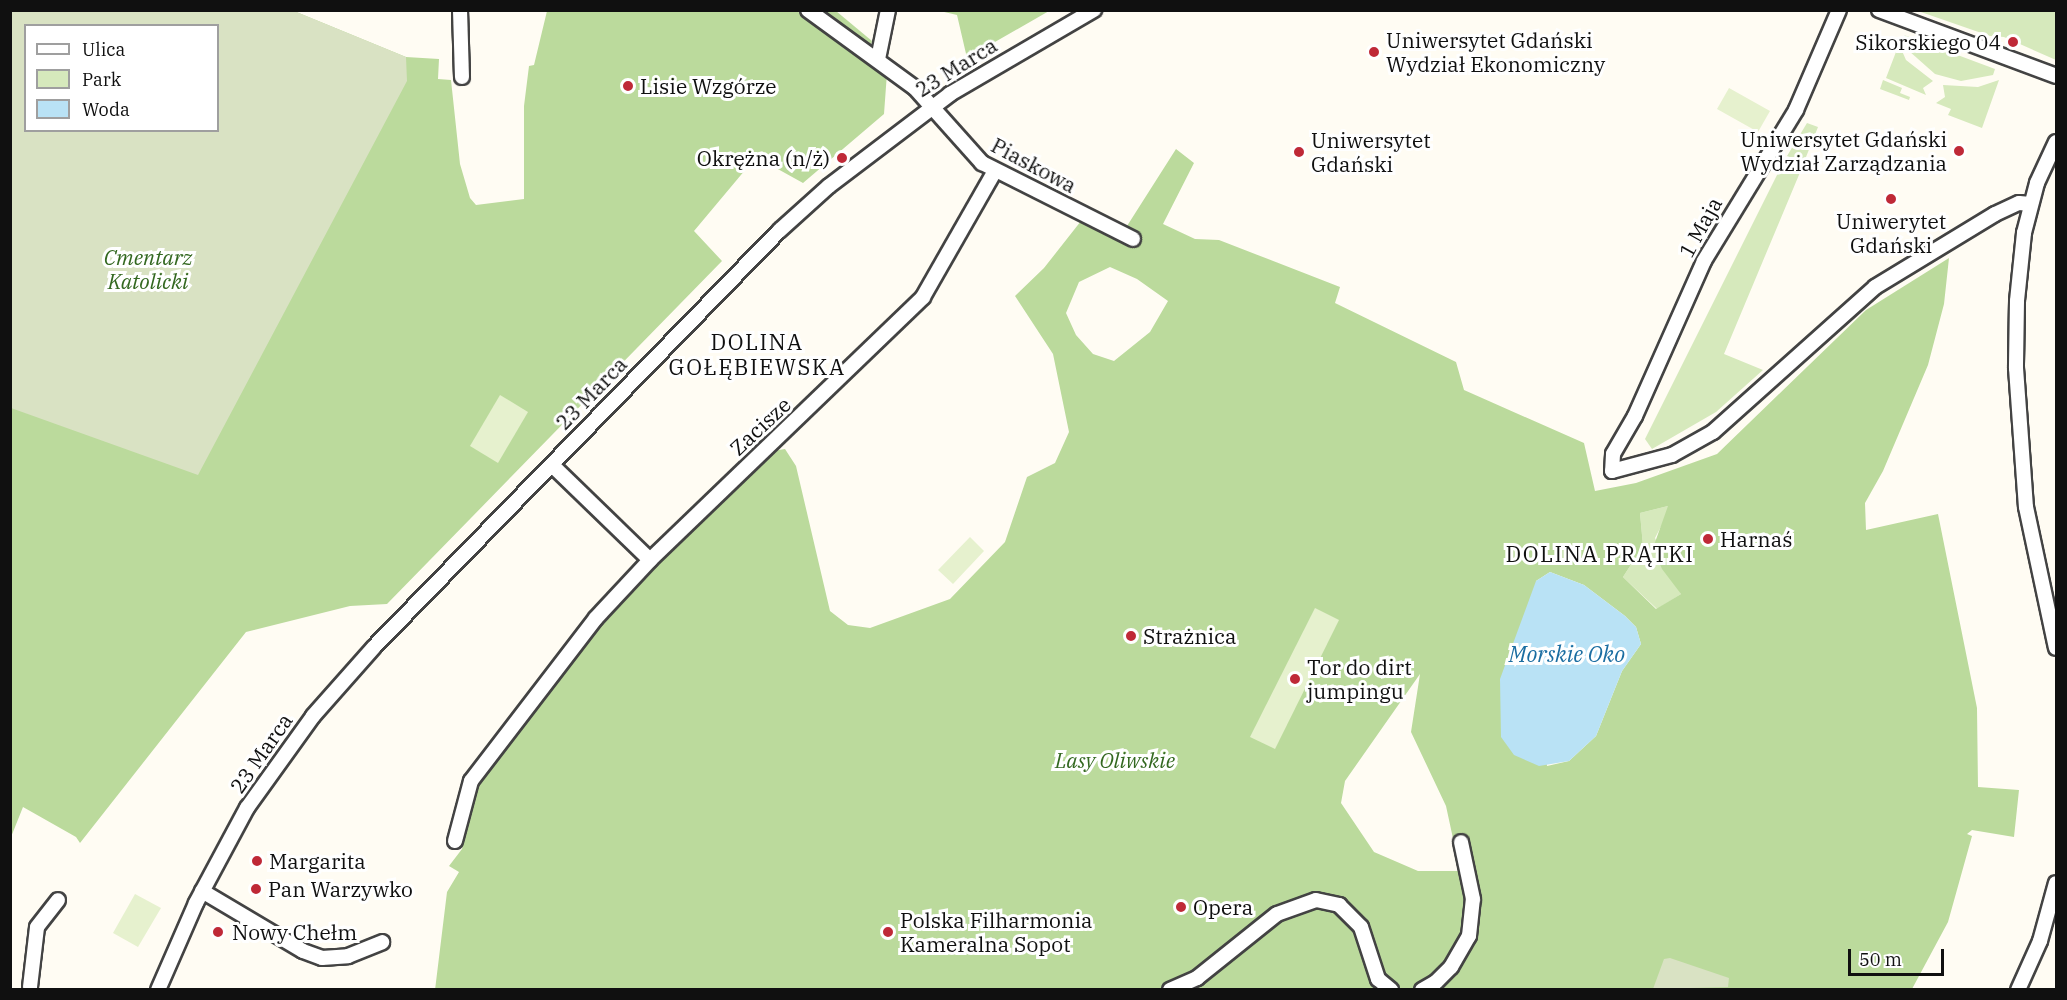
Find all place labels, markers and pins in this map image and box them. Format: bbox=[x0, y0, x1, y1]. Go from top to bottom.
place label: Uniwersytet Gdański Wydział Ekonomiczny bbox=[1386, 27, 1605, 77]
place label: Sikorskiego 04 bbox=[1855, 29, 2001, 55]
marker: Sikorskiego 04 bbox=[2006, 35, 2020, 49]
marker: Uniwersytet Gdański Wydział Ekonomiczny bbox=[1367, 45, 1381, 59]
place label: Lisie Wzgórze bbox=[640, 73, 776, 99]
marker: Lisie Wzgórze bbox=[621, 79, 635, 93]
place label: Uniwersytet Gdański Wydział Zarządzania bbox=[1740, 126, 1947, 176]
place label: Uniwersytet Gdański bbox=[1311, 127, 1431, 177]
marker: Uniwersytet Gdański Wydział Zarządzania bbox=[1952, 144, 1966, 158]
place label: Okrężna (n/ż) bbox=[697, 145, 830, 171]
marker: Uniwersytet Gdański bbox=[1292, 145, 1306, 159]
marker: Okrężna (n/ż) bbox=[835, 151, 849, 165]
marker: Uniwerytet Gdański bbox=[1884, 192, 1898, 206]
place label: Uniwerytet Gdański bbox=[1836, 208, 1946, 258]
place label: Harnaś bbox=[1720, 526, 1792, 552]
marker: Harnaś bbox=[1701, 532, 1715, 546]
place label: Strażnica bbox=[1143, 623, 1236, 649]
marker: Strażnica bbox=[1124, 629, 1138, 643]
place label: Tor do dirt jumpingu bbox=[1307, 654, 1412, 704]
marker: Tor do dirt jumpingu bbox=[1288, 672, 1302, 686]
place label: Margarita bbox=[269, 848, 366, 874]
marker: Margarita bbox=[250, 854, 264, 868]
place label: Pan Warzywko bbox=[268, 876, 413, 902]
marker: Pan Warzywko bbox=[249, 882, 263, 896]
place label: Opera bbox=[1193, 894, 1253, 920]
marker: Opera bbox=[1174, 900, 1188, 914]
place label: Polska Filharmonia Kameralna Sopot bbox=[900, 907, 1092, 957]
place label: Nowy Chełm bbox=[232, 919, 357, 945]
marker: Nowy Chełm bbox=[209, 923, 227, 941]
marker: Polska Filharmonia Kameralna Sopot bbox=[881, 925, 895, 939]

